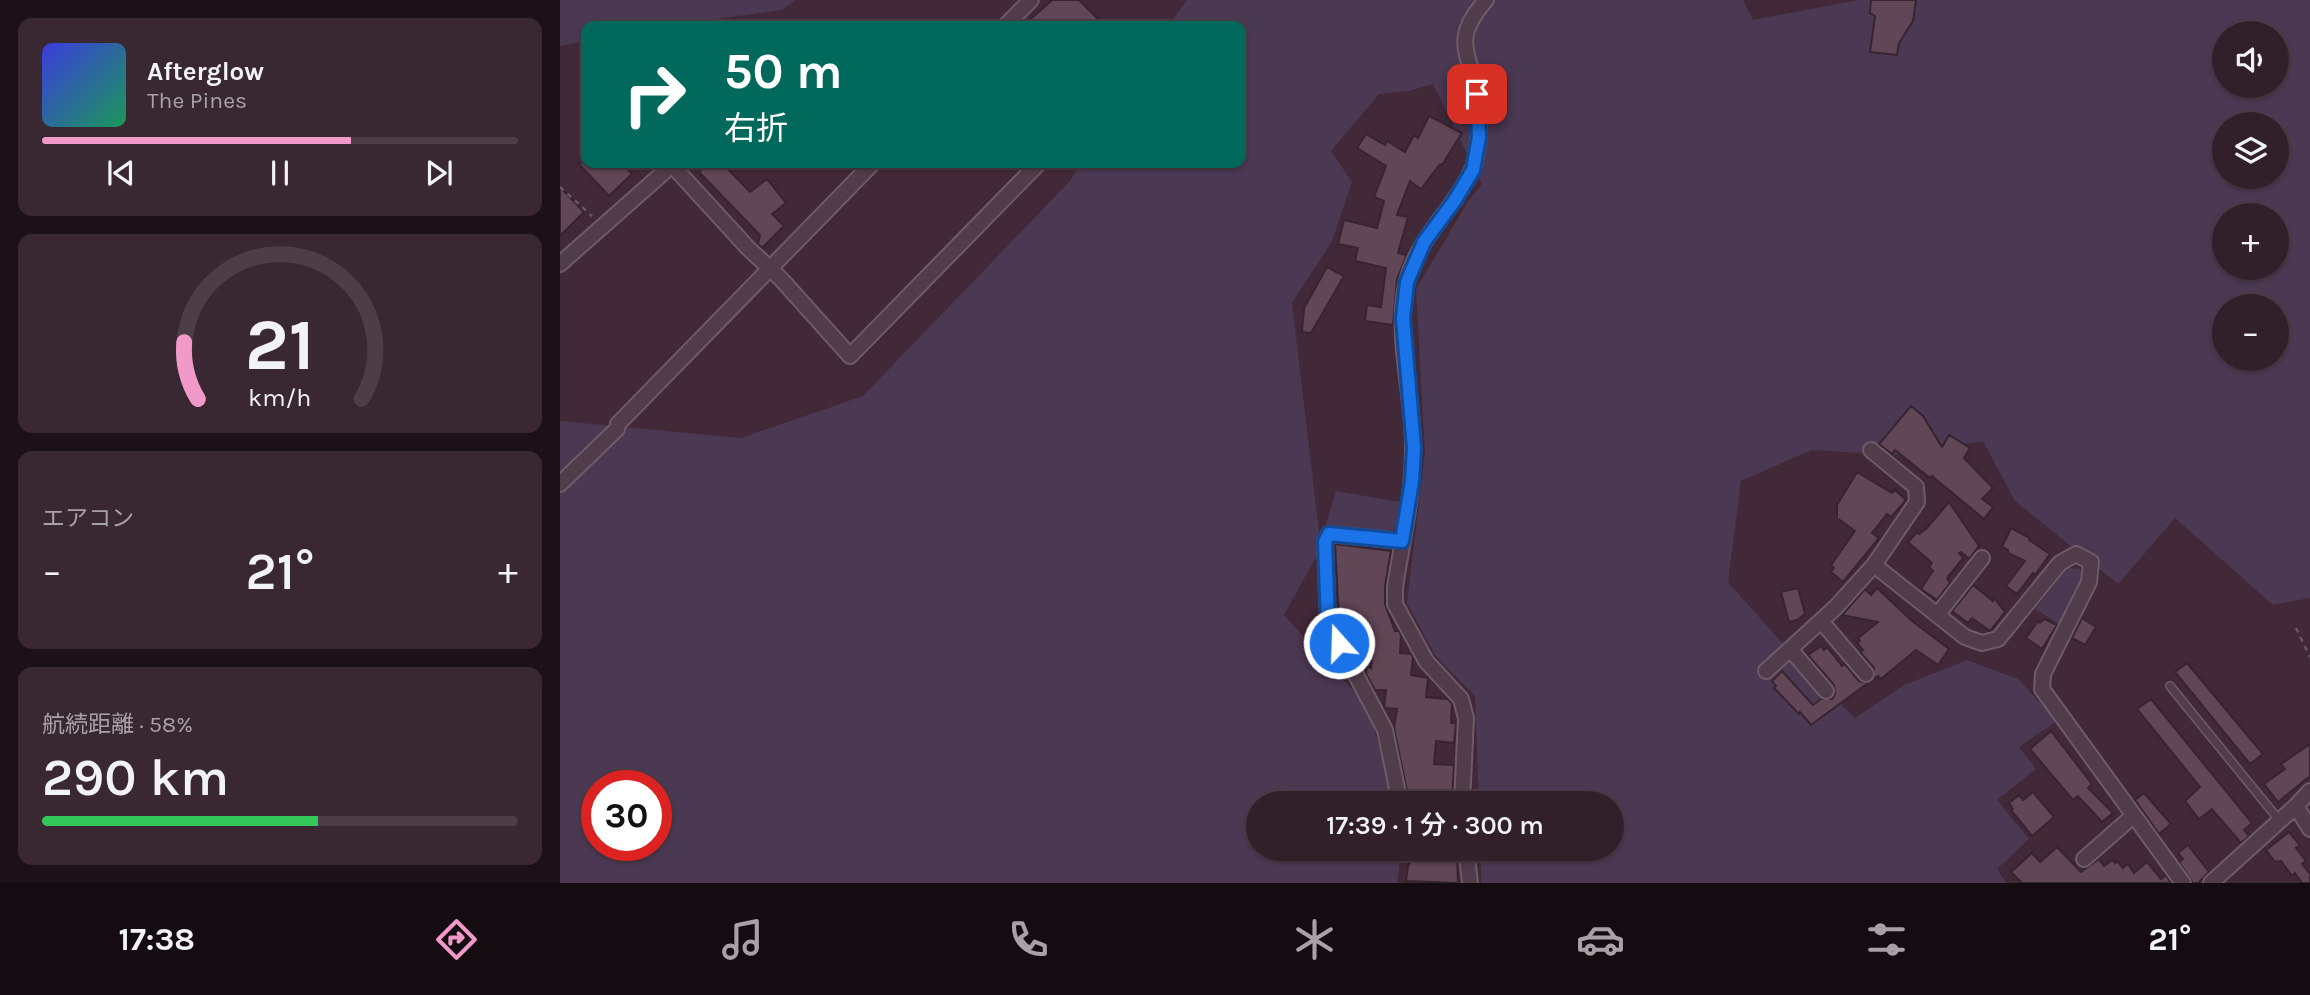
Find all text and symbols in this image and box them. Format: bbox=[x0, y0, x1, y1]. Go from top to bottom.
map controls bbox=[2212, 21, 2289, 371]
button: sound bbox=[2212, 21, 2289, 98]
text: 50 m bbox=[724, 43, 842, 100]
icon: right bbox=[609, 49, 700, 140]
text: Afterglow bbox=[147, 56, 264, 87]
pin bbox=[1447, 64, 1507, 124]
icon: arrive bbox=[1458, 75, 1496, 113]
text: The Pines bbox=[147, 87, 247, 114]
text: 右折 bbox=[724, 110, 788, 147]
button: layers bbox=[2212, 112, 2289, 189]
icon: previous bbox=[102, 154, 140, 192]
icon: pause bbox=[261, 154, 299, 192]
icon: next bbox=[420, 154, 458, 192]
button: + bbox=[2212, 203, 2289, 280]
button: − bbox=[2212, 294, 2289, 371]
text: 21 bbox=[245, 303, 315, 388]
text: km/h bbox=[248, 383, 312, 412]
text: エアコン bbox=[42, 505, 134, 532]
text: 21° bbox=[246, 541, 314, 602]
text: − bbox=[42, 549, 62, 594]
text: + bbox=[498, 549, 518, 594]
position arrow bbox=[1302, 606, 1376, 680]
text: 航続距離 · 58% bbox=[42, 711, 193, 738]
text: 290 km bbox=[42, 747, 229, 808]
speed limit sign: 30 bbox=[581, 770, 672, 861]
text: 17:39 · 1 分 · 300 m bbox=[1326, 810, 1544, 841]
icon: directions bbox=[432, 915, 481, 964]
icon: music bbox=[718, 915, 767, 964]
icon: phone bbox=[1004, 915, 1053, 964]
icon: climate bbox=[1290, 915, 1339, 964]
icon: car bbox=[1576, 915, 1625, 964]
icon: filters bbox=[1862, 915, 1911, 964]
text: 17:38 bbox=[119, 921, 195, 958]
text: 21° bbox=[2148, 921, 2191, 958]

